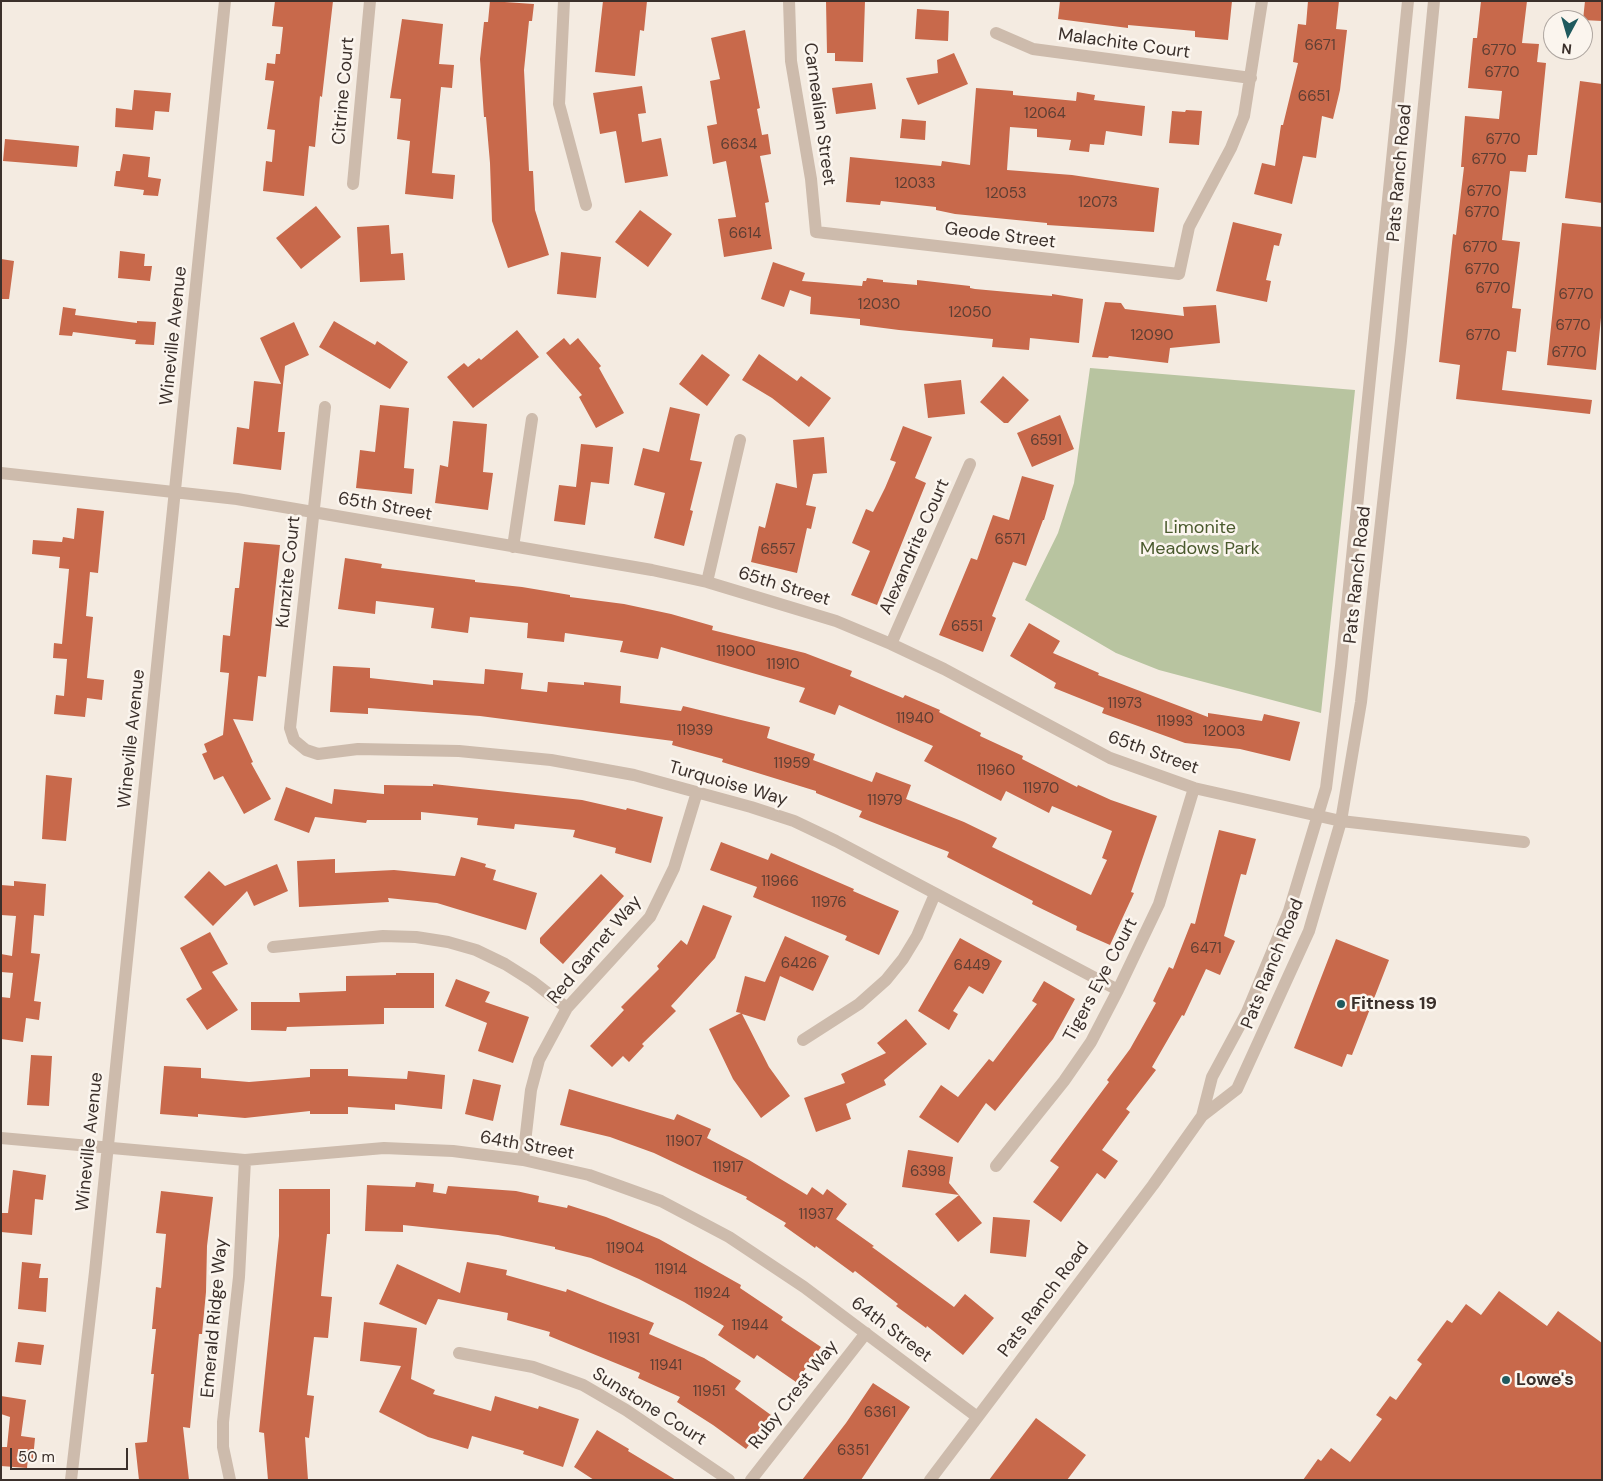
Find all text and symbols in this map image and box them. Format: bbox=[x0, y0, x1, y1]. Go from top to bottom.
north arrow bbox=[1543, 10, 1593, 60]
street label: Malachite Court bbox=[1057, 24, 1191, 64]
street label: Citrine Court bbox=[329, 36, 359, 146]
house number: 6671 bbox=[1304, 37, 1336, 55]
text: N bbox=[1561, 39, 1573, 58]
street label: Carnealian Street bbox=[798, 41, 840, 187]
house number: 6770 bbox=[1481, 42, 1517, 60]
house number: 6770 bbox=[1484, 64, 1520, 82]
house number: 6651 bbox=[1298, 88, 1330, 106]
street label: Pats Ranch Road bbox=[1383, 103, 1417, 243]
house number: 12064 bbox=[1024, 105, 1066, 123]
house number: 6770 bbox=[1485, 131, 1521, 149]
house number: 6634 bbox=[721, 136, 757, 154]
house number: 6770 bbox=[1471, 151, 1507, 169]
house number: 12033 bbox=[894, 175, 936, 193]
house number: 6770 bbox=[1466, 183, 1502, 201]
house number: 12053 bbox=[985, 185, 1027, 203]
house number: 12073 bbox=[1078, 194, 1118, 212]
house number: 6770 bbox=[1464, 204, 1500, 222]
street label: Geode Street bbox=[943, 218, 1057, 254]
house number: 6614 bbox=[729, 225, 761, 243]
house number: 6770 bbox=[1462, 239, 1498, 257]
house number: 6770 bbox=[1464, 261, 1500, 279]
street label: Wineville Avenue bbox=[156, 265, 192, 407]
house number: 6770 bbox=[1475, 280, 1511, 298]
house number: 6770 bbox=[1558, 286, 1594, 304]
house number: 12030 bbox=[858, 296, 900, 314]
house number: 12050 bbox=[949, 304, 991, 322]
house number: 6770 bbox=[1555, 317, 1591, 335]
house number: 12090 bbox=[1130, 327, 1174, 345]
house number: 6770 bbox=[1465, 327, 1501, 345]
house number: 6770 bbox=[1551, 344, 1587, 362]
house number: 6591 bbox=[1030, 432, 1062, 450]
street label: Alexandrite Court bbox=[875, 476, 955, 618]
street label: 65th Street bbox=[336, 488, 434, 526]
street label: Pats Ranch Road bbox=[1340, 505, 1376, 645]
street label: Kunzite Court bbox=[272, 515, 306, 629]
park label: Limonite Meadows Park bbox=[1140, 517, 1260, 560]
house number: 6571 bbox=[995, 531, 1025, 549]
house number: 6557 bbox=[760, 541, 796, 559]
street label: 65th Street bbox=[735, 563, 833, 611]
house number: 6551 bbox=[951, 618, 983, 636]
house number: 11900 bbox=[716, 643, 756, 661]
house number: 11910 bbox=[766, 656, 800, 674]
street label: Wineville Avenue bbox=[114, 668, 150, 810]
house number: 11973 bbox=[1108, 695, 1142, 713]
house number: 11940 bbox=[896, 710, 934, 728]
house number: 11993 bbox=[1157, 713, 1193, 731]
house number: 11939 bbox=[677, 722, 713, 740]
house number: 12003 bbox=[1203, 723, 1245, 741]
street label: 65th Street bbox=[1105, 727, 1201, 779]
house number: 11959 bbox=[774, 755, 810, 773]
street label: Turquoise Way bbox=[666, 757, 790, 811]
house number: 11960 bbox=[977, 762, 1015, 780]
house number: 11970 bbox=[1023, 780, 1059, 798]
house number: 11979 bbox=[867, 792, 903, 810]
house number: 11966 bbox=[761, 873, 799, 891]
street label: Red Garnet Way bbox=[543, 891, 647, 1009]
house number: 11976 bbox=[811, 894, 847, 912]
street label: Pats Ranch Road bbox=[1237, 896, 1309, 1032]
street label: Tigers Eye Court bbox=[1059, 915, 1143, 1045]
house number: 6471 bbox=[1190, 940, 1222, 958]
house number: 6426 bbox=[781, 955, 817, 973]
house number: 6449 bbox=[953, 957, 991, 975]
place label: Fitness 19 bbox=[1351, 993, 1437, 1015]
marker: Fitness 19 bbox=[1335, 998, 1347, 1010]
street label: Wineville Avenue bbox=[72, 1071, 108, 1213]
street label: 64th Street bbox=[478, 1127, 576, 1165]
house number: 11907 bbox=[666, 1133, 702, 1151]
house number: 11917 bbox=[712, 1159, 744, 1177]
house number: 6398 bbox=[910, 1163, 946, 1181]
house number: 11937 bbox=[798, 1206, 834, 1224]
street label: Emerald Ridge Way bbox=[197, 1237, 233, 1399]
street label: Pats Ranch Road bbox=[994, 1238, 1094, 1362]
house number: 11904 bbox=[606, 1240, 644, 1258]
house number: 11914 bbox=[655, 1261, 687, 1279]
house number: 11924 bbox=[694, 1285, 730, 1303]
street label: 64th Street bbox=[846, 1293, 936, 1367]
house number: 11944 bbox=[732, 1317, 768, 1335]
house number: 11931 bbox=[608, 1330, 640, 1348]
street label: Ruby Crest Way bbox=[745, 1336, 843, 1454]
house number: 11941 bbox=[650, 1357, 682, 1375]
street label: Sunstone Court bbox=[588, 1363, 710, 1451]
place label: Lowe's bbox=[1516, 1369, 1574, 1391]
marker: Lowe's bbox=[1500, 1374, 1512, 1386]
house number: 11951 bbox=[693, 1383, 725, 1401]
house number: 6361 bbox=[864, 1404, 896, 1422]
scale bar bbox=[12, 1438, 130, 1470]
house number: 6351 bbox=[837, 1442, 869, 1460]
text: 50 m bbox=[18, 1447, 55, 1467]

